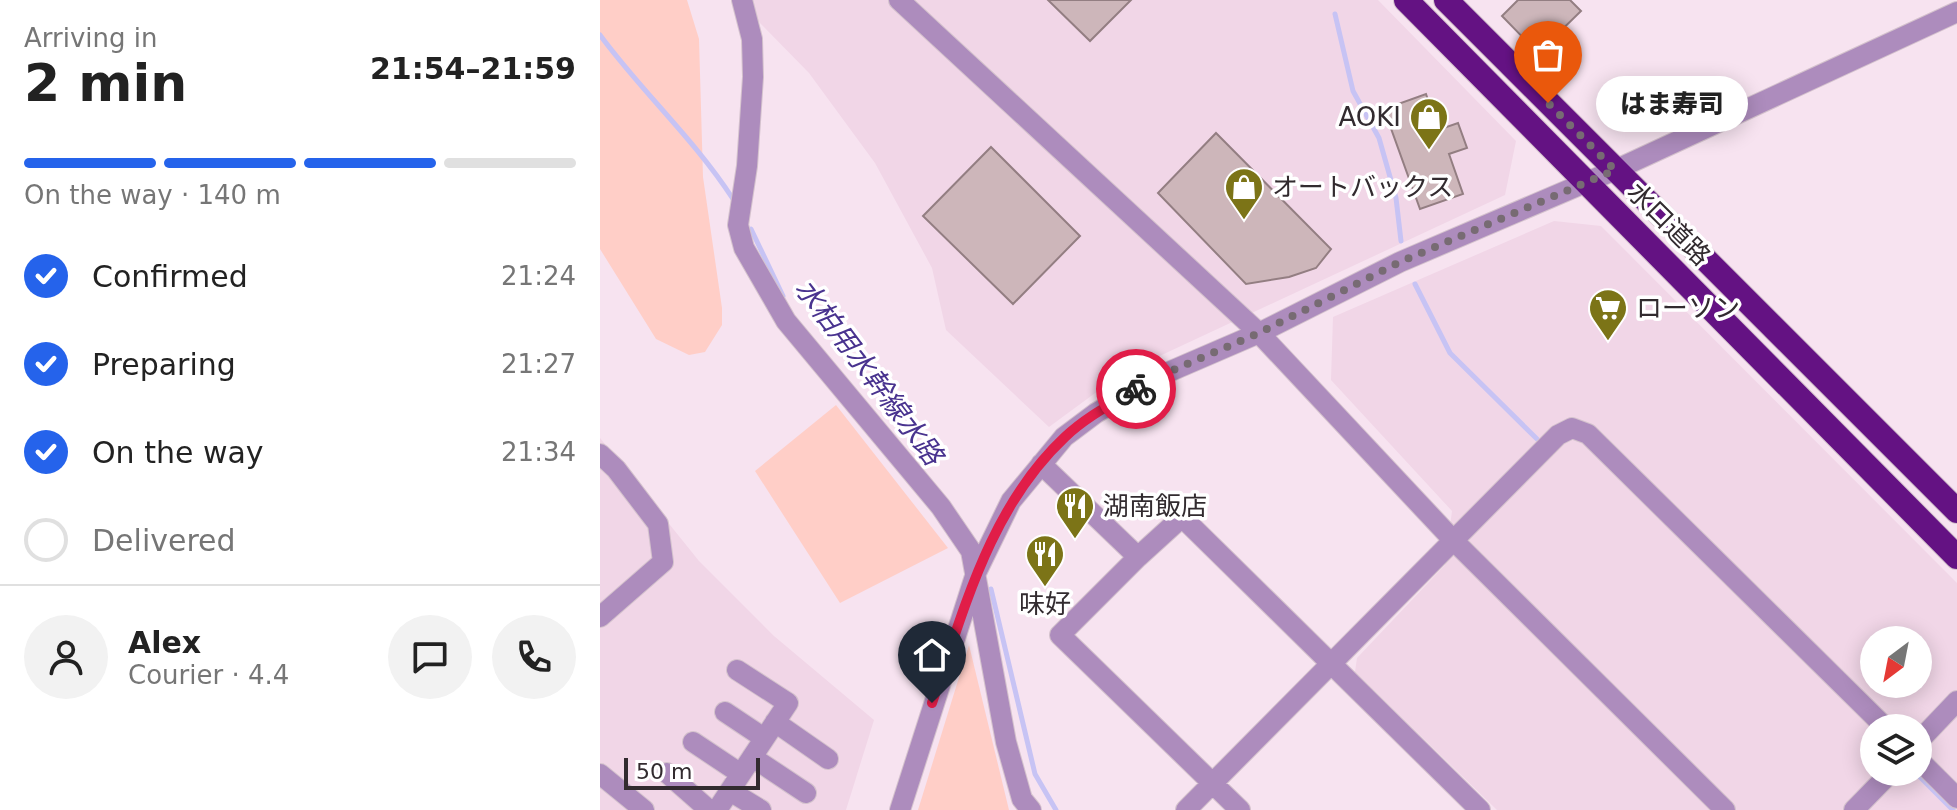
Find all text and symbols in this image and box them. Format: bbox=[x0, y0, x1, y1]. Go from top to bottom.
pin bbox=[1514, 21, 1582, 103]
text: Arriving in bbox=[24, 23, 158, 53]
icon: bag bbox=[1526, 33, 1570, 77]
text: 21:54–21:59 bbox=[370, 51, 576, 86]
text: 2 min bbox=[24, 53, 187, 113]
callout: はま寿司 bbox=[1596, 75, 1748, 131]
text: はま寿司 bbox=[1620, 89, 1724, 119]
shop icon: AOKI bbox=[1408, 96, 1450, 151]
place label: AOKI bbox=[1338, 102, 1401, 132]
shop icon: オートバックス bbox=[1223, 166, 1265, 221]
place label: オートバックス bbox=[1272, 172, 1453, 202]
street label: 水口道路 bbox=[1622, 177, 1716, 271]
text: On the way · 140 m bbox=[24, 180, 281, 210]
icon: check bbox=[24, 254, 68, 298]
text: Confirmed bbox=[92, 259, 248, 294]
text: 21:24 bbox=[501, 261, 576, 291]
water label: 水柏用水幹線水路 bbox=[788, 273, 951, 473]
supermarket icon: ローソン bbox=[1587, 287, 1629, 342]
place label: ローソン bbox=[1636, 293, 1740, 323]
icon: check bbox=[24, 342, 68, 386]
text: Preparing bbox=[92, 347, 236, 382]
text: 21:27 bbox=[501, 349, 576, 379]
courier bbox=[1096, 349, 1176, 429]
icon: bike bbox=[1114, 367, 1158, 411]
icon: check bbox=[24, 430, 68, 474]
text: On the way bbox=[92, 435, 264, 470]
text: 21:34 bbox=[501, 437, 576, 467]
restaurant icon: 湖南飯店 bbox=[1054, 485, 1096, 540]
place label: 湖南飯店 bbox=[1103, 491, 1207, 521]
text: Delivered bbox=[92, 523, 236, 558]
restaurant icon: 味好 bbox=[1024, 533, 1066, 588]
place label: 味好 bbox=[1019, 589, 1071, 619]
button: person bbox=[24, 615, 108, 699]
button: chat bbox=[388, 615, 472, 699]
button: phone bbox=[492, 615, 576, 699]
pin bbox=[898, 621, 966, 703]
text: Alex bbox=[128, 625, 201, 660]
north arrow bbox=[1860, 626, 1932, 698]
map controls bbox=[1860, 626, 1932, 786]
icon: home bbox=[910, 633, 954, 677]
text: Courier · 4.4 bbox=[128, 660, 289, 690]
button: layers bbox=[1860, 714, 1932, 786]
scale bar bbox=[624, 754, 760, 790]
text: 50 m bbox=[636, 759, 692, 784]

